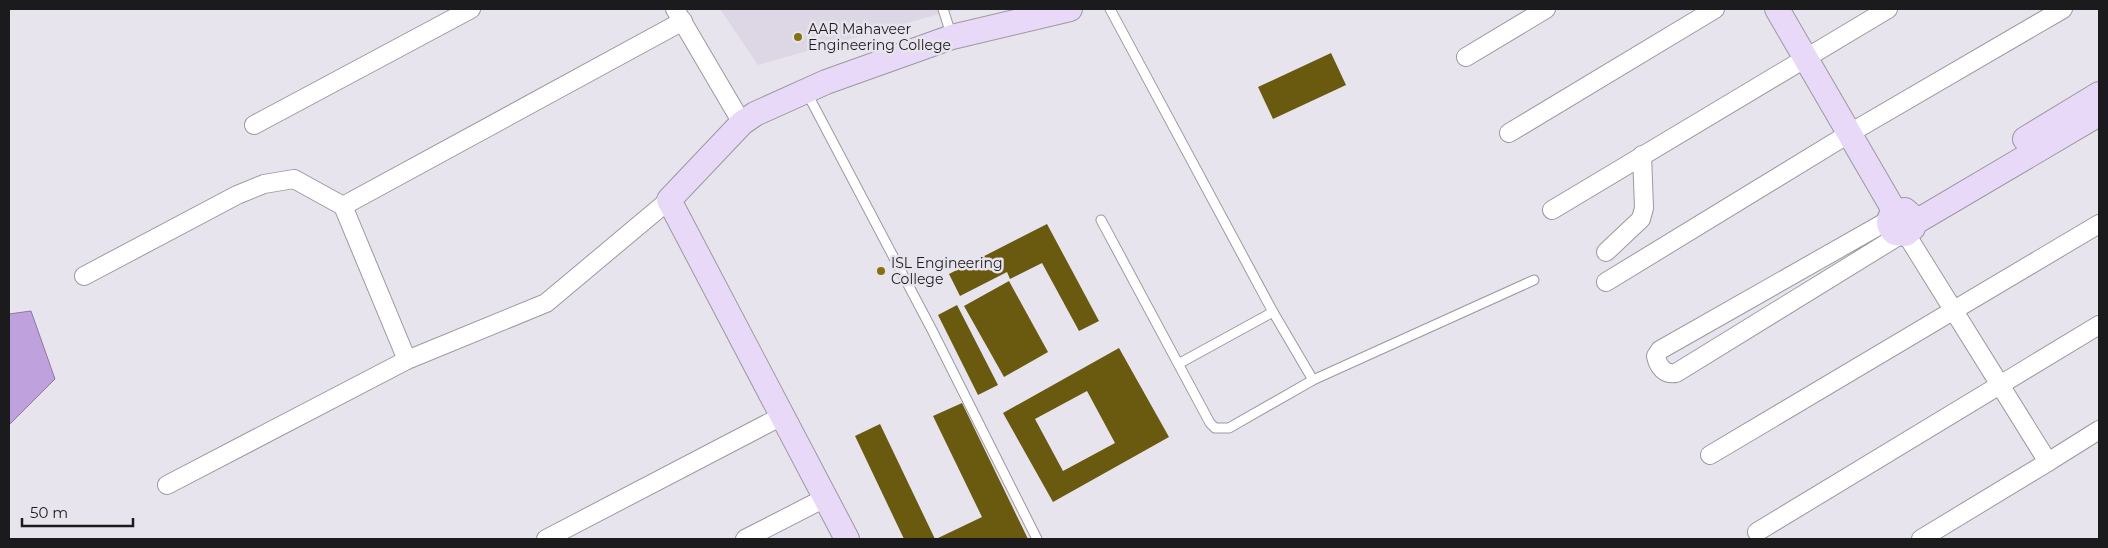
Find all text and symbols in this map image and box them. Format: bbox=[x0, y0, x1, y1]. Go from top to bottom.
place label: AAR Mahaveer Engineering College bbox=[808, 20, 951, 54]
marker: AAR Mahaveer Engineering College bbox=[792, 31, 804, 43]
place label: ISL Engineering College bbox=[891, 254, 1003, 288]
marker: ISL Engineering College bbox=[875, 265, 887, 277]
scale bar bbox=[22, 496, 134, 528]
text: 50 m bbox=[30, 503, 68, 522]

